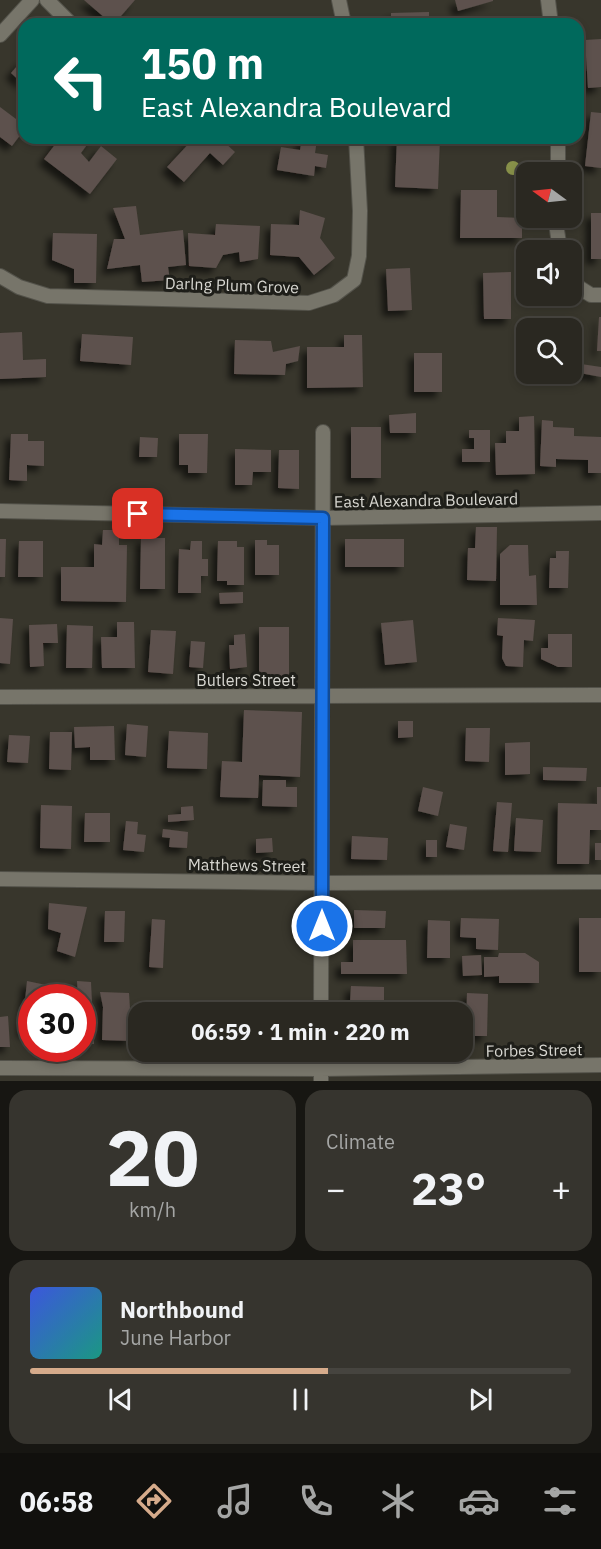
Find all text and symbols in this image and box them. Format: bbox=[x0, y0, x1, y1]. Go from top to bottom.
text: 150 m bbox=[141, 36, 264, 91]
icon: left bbox=[42, 42, 120, 120]
text: East Alexandra Boulevard bbox=[141, 89, 452, 124]
north arrow bbox=[516, 162, 582, 228]
map controls bbox=[516, 162, 582, 384]
button: sound bbox=[516, 240, 582, 306]
street label: Darlng Plum Grove bbox=[165, 273, 300, 297]
button: search bbox=[516, 318, 582, 384]
pin bbox=[112, 488, 163, 539]
street label: East Alexandra Boulevard bbox=[334, 488, 518, 512]
icon: arrive bbox=[121, 497, 154, 530]
street label: Butlers Street bbox=[196, 670, 296, 690]
street label: Matthews Street bbox=[188, 854, 306, 876]
position arrow bbox=[290, 894, 354, 958]
speed limit sign: 30 bbox=[18, 984, 96, 1062]
text: 06:59 · 1 min · 220 m bbox=[191, 1017, 410, 1046]
street label: Forbes Street bbox=[485, 1039, 583, 1061]
text: 20 bbox=[106, 1106, 199, 1207]
text: Climate bbox=[326, 1128, 395, 1155]
text: 23° bbox=[411, 1159, 486, 1217]
text: − bbox=[326, 1167, 346, 1210]
text: + bbox=[551, 1167, 571, 1210]
text: km/h bbox=[129, 1196, 176, 1223]
text: Northbound bbox=[120, 1295, 244, 1324]
text: June Harbor bbox=[120, 1324, 231, 1351]
icon: previous bbox=[104, 1383, 137, 1416]
icon: pause bbox=[284, 1383, 317, 1416]
icon: next bbox=[464, 1383, 497, 1416]
icon: directions bbox=[133, 1480, 175, 1522]
icon: music bbox=[214, 1480, 256, 1522]
icon: phone bbox=[295, 1480, 337, 1522]
icon: climate bbox=[377, 1480, 419, 1522]
icon: car bbox=[458, 1480, 500, 1522]
icon: filters bbox=[539, 1480, 581, 1522]
text: 06:58 bbox=[20, 1484, 93, 1519]

